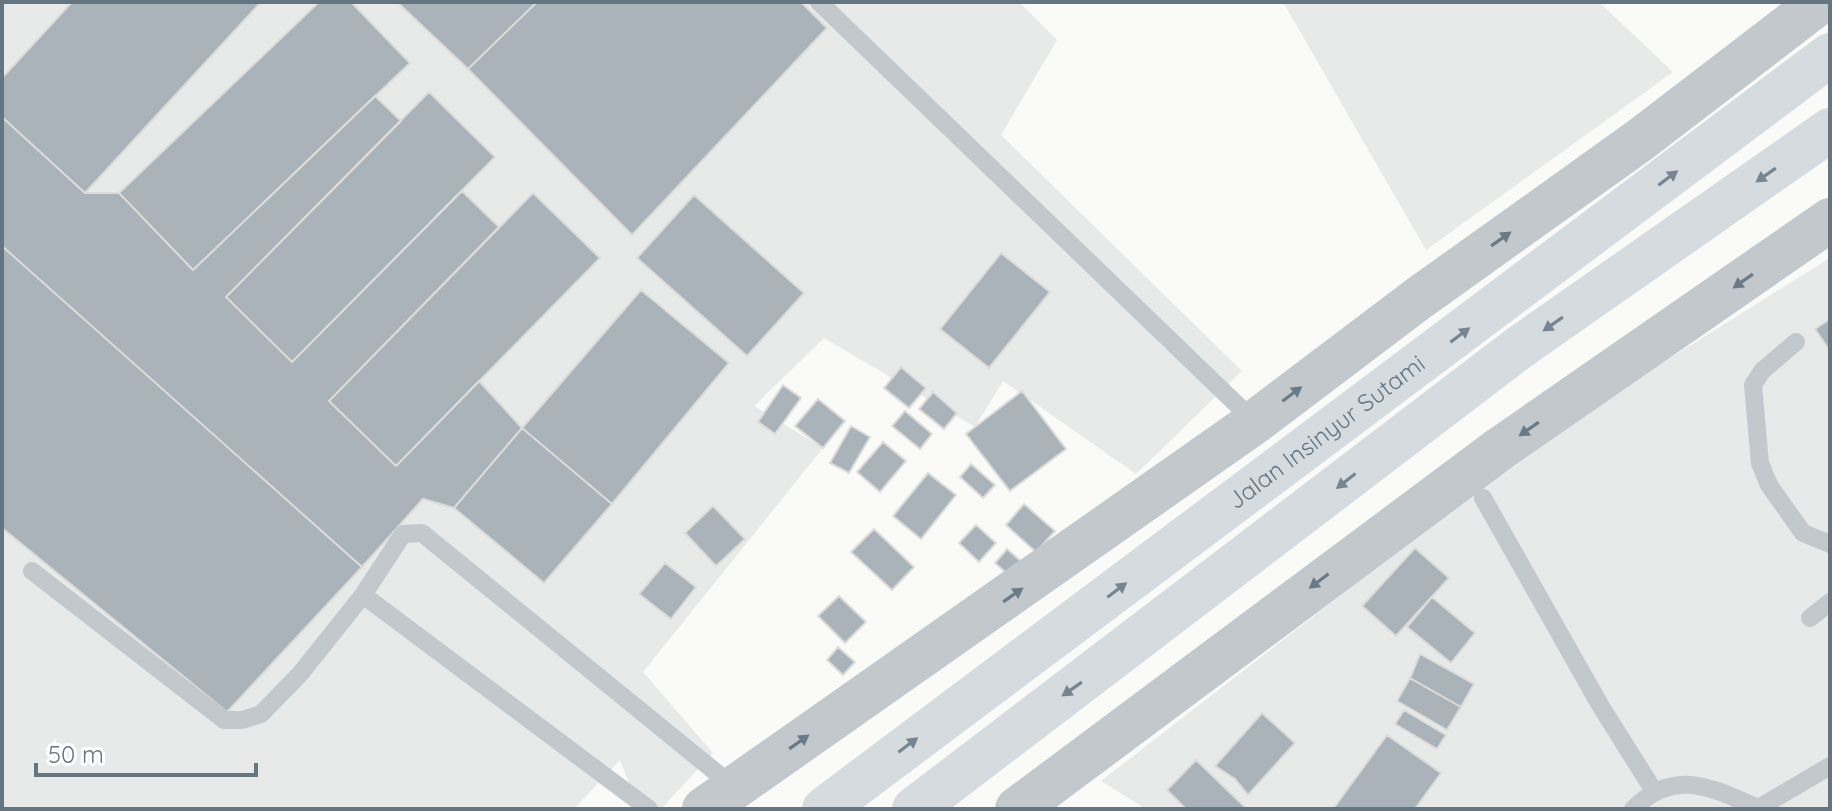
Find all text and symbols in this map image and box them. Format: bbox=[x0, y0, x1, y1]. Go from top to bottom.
one-way arrow bbox=[1756, 167, 1777, 182]
one-way arrow bbox=[1658, 171, 1678, 187]
one-way arrow bbox=[1490, 232, 1511, 247]
one-way arrow bbox=[1732, 273, 1753, 288]
one-way arrow bbox=[1542, 316, 1563, 331]
one-way arrow bbox=[1450, 327, 1471, 343]
street label: Jalan Insinyur Sutami bbox=[1221, 348, 1430, 515]
one-way arrow bbox=[1281, 386, 1303, 402]
one-way arrow bbox=[1518, 421, 1539, 436]
one-way arrow bbox=[1336, 472, 1356, 488]
one-way arrow bbox=[1308, 573, 1329, 589]
one-way arrow bbox=[1106, 583, 1127, 598]
one-way arrow bbox=[1002, 588, 1023, 603]
one-way arrow bbox=[1062, 681, 1083, 696]
scale bar bbox=[36, 727, 256, 777]
one-way arrow bbox=[788, 735, 809, 750]
one-way arrow bbox=[897, 737, 919, 753]
text: 50 m bbox=[48, 739, 104, 769]

